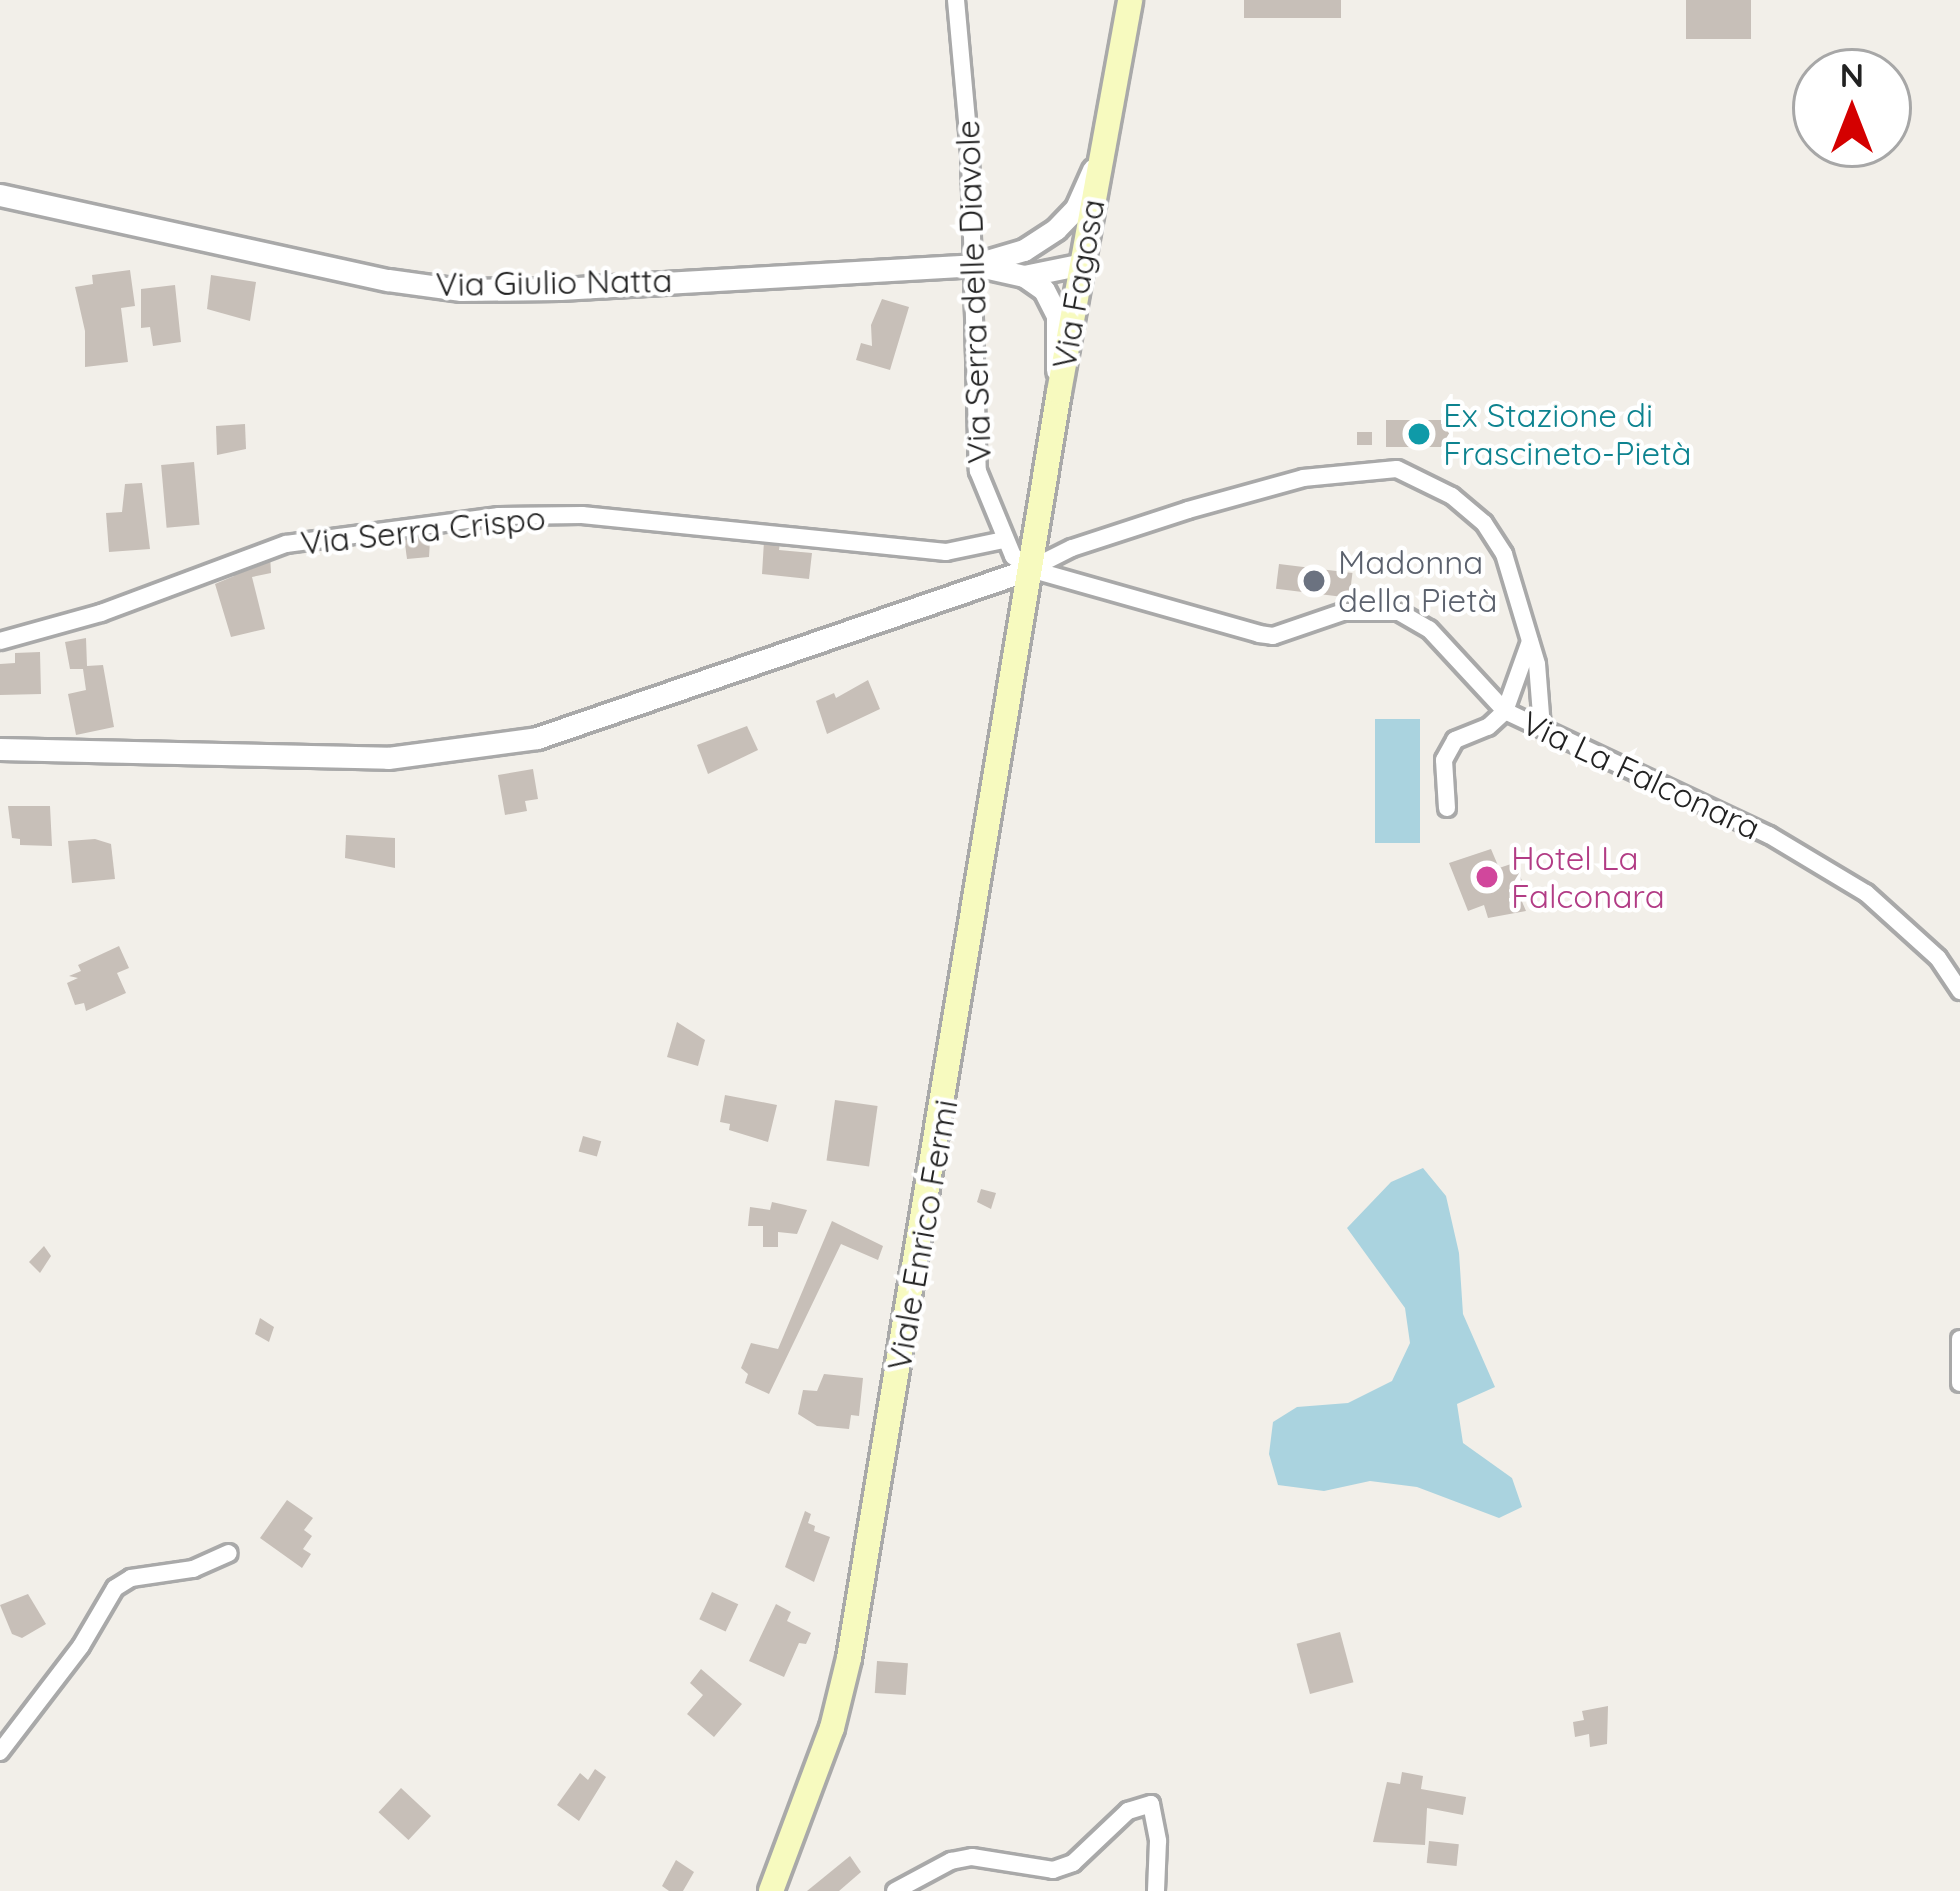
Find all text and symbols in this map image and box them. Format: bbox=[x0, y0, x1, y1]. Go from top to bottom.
north arrow bbox=[1792, 48, 1912, 168]
text: N bbox=[1840, 54, 1864, 95]
street label: Via Serra delle Diavole bbox=[947, 119, 999, 465]
street label: Via Fagosa bbox=[1044, 196, 1112, 372]
street label: Via Giulio Natta bbox=[435, 260, 673, 304]
place label: Ex Stazione di Frascineto-Pietà bbox=[1443, 395, 1691, 473]
marker: Ex Stazione di Frascineto-Pietà bbox=[1406, 421, 1432, 447]
street label: Via Serra Crispo bbox=[299, 497, 547, 563]
place label: Madonna della Pietà bbox=[1338, 542, 1497, 620]
marker: Madonna della Pietà bbox=[1301, 568, 1327, 594]
street label: Via La Falconara bbox=[1516, 702, 1766, 848]
place label: Hotel La Falconara bbox=[1511, 838, 1665, 916]
marker: Hotel La Falconara bbox=[1474, 864, 1500, 890]
street label: Viale Enrico Fermi bbox=[879, 1097, 965, 1373]

